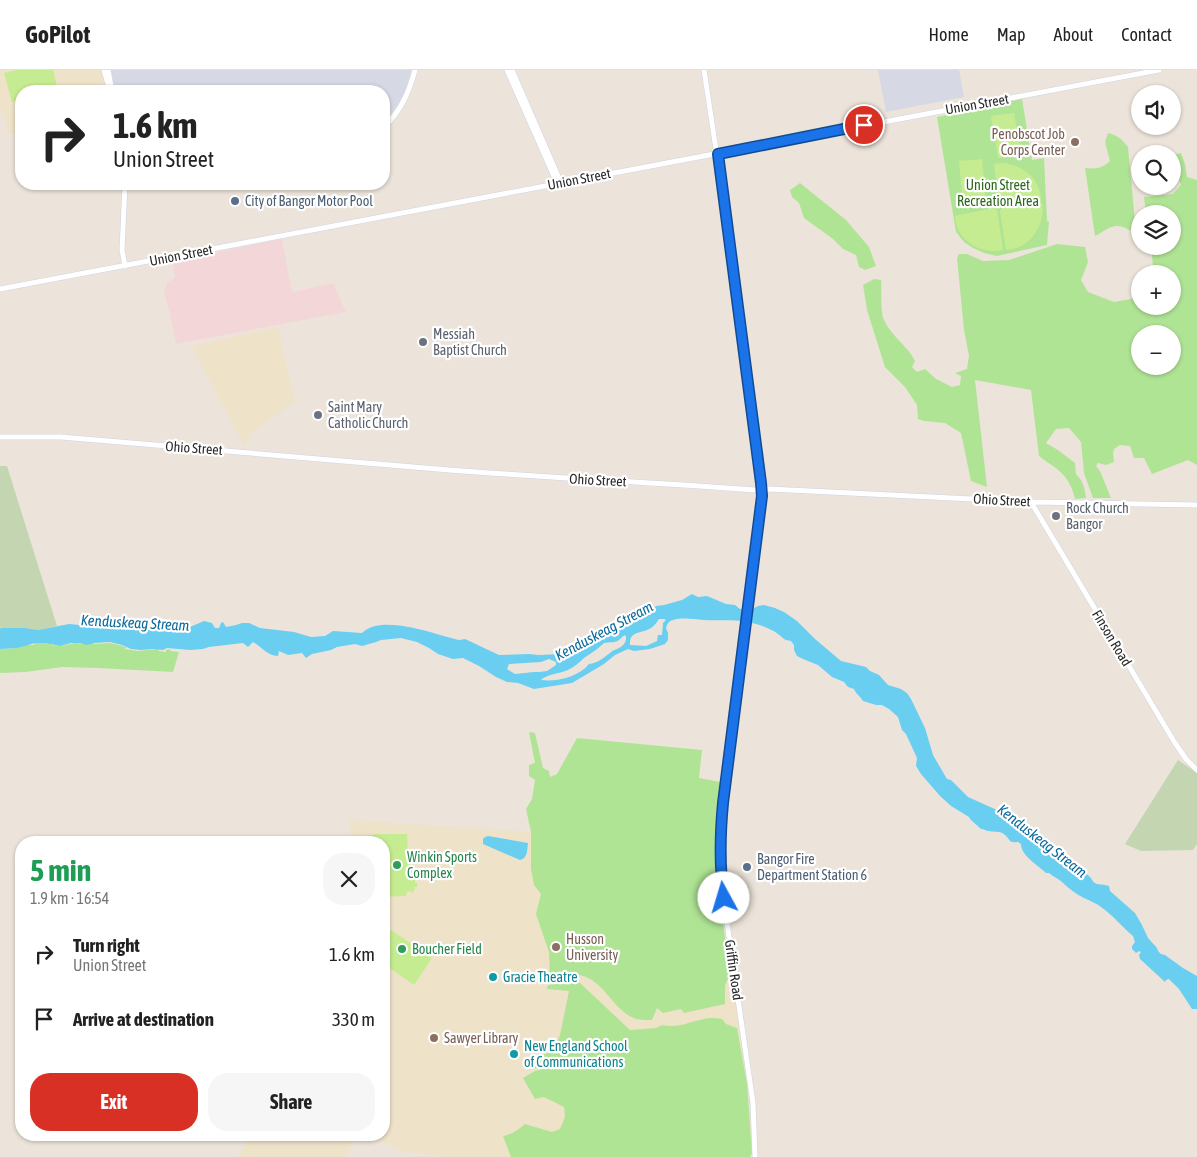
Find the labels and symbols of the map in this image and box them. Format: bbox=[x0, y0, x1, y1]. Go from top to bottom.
street label: Union Street bbox=[944, 91, 1010, 117]
pin bbox=[843, 104, 885, 146]
place label: Penobscot Job Corps Center bbox=[992, 126, 1066, 158]
marker: Penobscot Job Corps Center bbox=[1069, 136, 1081, 148]
street label: Union Street bbox=[546, 165, 612, 193]
park label: Union Street Recreation Area bbox=[957, 177, 1039, 209]
place label: City of Bangor Motor Pool bbox=[245, 193, 373, 209]
marker: City of Bangor Motor Pool bbox=[229, 195, 241, 207]
street label: Union Street bbox=[148, 241, 214, 269]
place label: Messiah Baptist Church bbox=[433, 326, 507, 358]
marker: Messiah Baptist Church bbox=[417, 336, 429, 348]
place label: Saint Mary Catholic Church bbox=[328, 399, 408, 431]
marker: Saint Mary Catholic Church bbox=[312, 409, 324, 421]
street label: Ohio Street bbox=[165, 438, 223, 458]
street label: Ohio Street bbox=[569, 471, 627, 489]
street label: Ohio Street bbox=[973, 491, 1031, 509]
place label: Rock Church Bangor bbox=[1066, 500, 1129, 532]
marker: Rock Church Bangor bbox=[1050, 510, 1062, 522]
water label: Kenduskeag Stream bbox=[552, 597, 656, 664]
street label: Finson Road bbox=[1089, 607, 1135, 669]
water label: Kenduskeag Stream bbox=[80, 611, 190, 634]
water label: Kenduskeag Stream bbox=[994, 800, 1090, 881]
place label: Winkin Sports Complex bbox=[407, 849, 477, 881]
place label: Bangor Fire Department Station 6 bbox=[757, 851, 868, 883]
marker: Winkin Sports Complex bbox=[391, 859, 403, 871]
marker: Bangor Fire Department Station 6 bbox=[741, 861, 753, 873]
position arrow bbox=[697, 871, 749, 923]
place label: Husson University bbox=[566, 931, 619, 963]
street label: Griffin Road bbox=[722, 939, 746, 1001]
place label: Boucher Field bbox=[412, 941, 482, 957]
marker: Husson University bbox=[550, 941, 562, 953]
marker: Boucher Field bbox=[396, 943, 408, 955]
place label: Gracie Theatre bbox=[503, 969, 578, 985]
marker: Gracie Theatre bbox=[487, 971, 499, 983]
place label: Sawyer Library bbox=[444, 1030, 519, 1046]
marker: Sawyer Library bbox=[428, 1032, 440, 1044]
place label: New England School of Communications bbox=[524, 1038, 628, 1070]
marker: New England School of Communications bbox=[508, 1048, 520, 1060]

